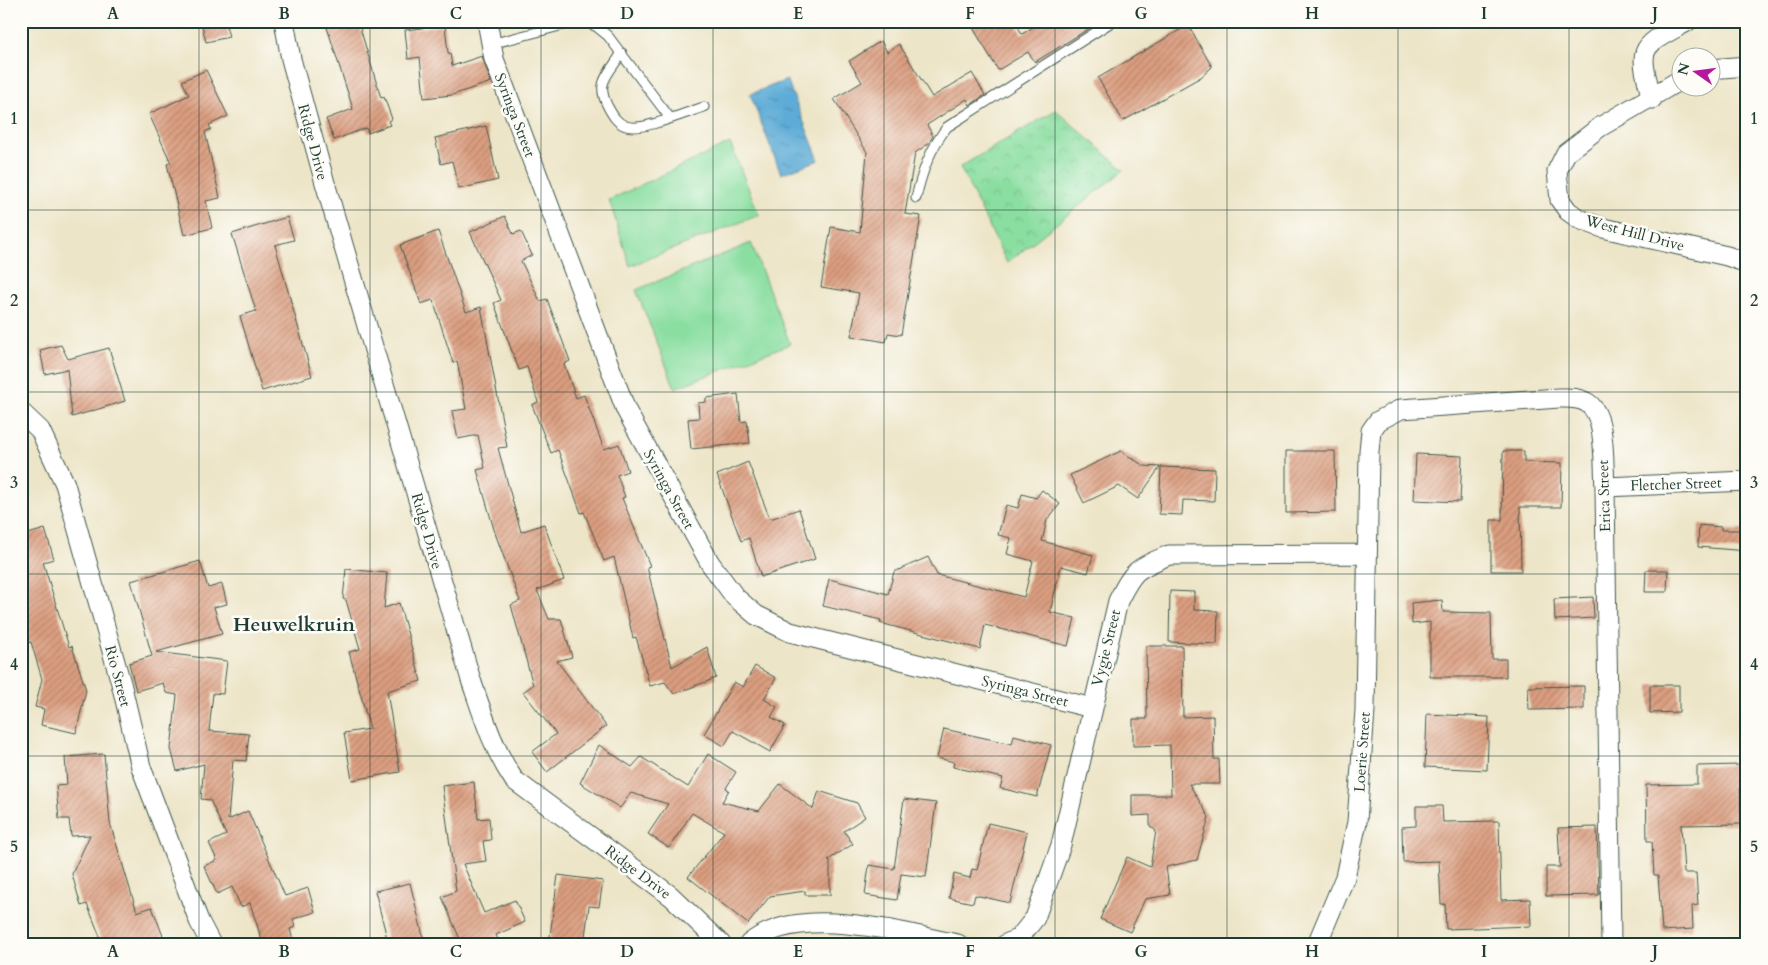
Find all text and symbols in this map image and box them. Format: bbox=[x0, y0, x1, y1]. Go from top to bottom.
text: A bbox=[107, 3, 119, 25]
text: B bbox=[278, 3, 290, 25]
text: C bbox=[450, 3, 462, 25]
text: D bbox=[620, 3, 634, 25]
text: E bbox=[793, 3, 803, 25]
text: F bbox=[965, 3, 975, 25]
text: G bbox=[1134, 3, 1148, 25]
text: H bbox=[1305, 3, 1319, 25]
text: I bbox=[1481, 3, 1487, 25]
text: J bbox=[1650, 3, 1658, 25]
north arrow bbox=[1670, 48, 1720, 98]
text: N bbox=[1673, 61, 1695, 77]
street label: Syringa Street bbox=[490, 70, 540, 160]
street label: Ridge Drive bbox=[293, 102, 333, 182]
text: 1 bbox=[10, 108, 18, 130]
text: 1 bbox=[1750, 108, 1758, 130]
street label: West Hill Drive bbox=[1582, 210, 1687, 256]
text: 2 bbox=[10, 290, 18, 312]
text: 2 bbox=[1750, 290, 1758, 312]
street label: Syringa Street bbox=[639, 445, 699, 533]
street label: Erica Street bbox=[1593, 459, 1615, 533]
text: 3 bbox=[10, 472, 18, 494]
street label: Fletcher Street bbox=[1630, 472, 1722, 496]
text: 3 bbox=[1750, 472, 1758, 494]
street label: Ridge Drive bbox=[407, 491, 447, 571]
street label: Vygie Street bbox=[1087, 607, 1125, 689]
district label: Heuwelkruin bbox=[233, 611, 355, 638]
street label: Rio Street bbox=[100, 643, 136, 709]
text: 4 bbox=[10, 654, 18, 676]
text: 4 bbox=[1750, 654, 1758, 676]
street label: Syringa Street bbox=[980, 671, 1071, 711]
street label: Loerie Street bbox=[1349, 711, 1375, 793]
text: 5 bbox=[10, 836, 18, 858]
text: 5 bbox=[1750, 836, 1758, 858]
street label: Ridge Drive bbox=[601, 841, 675, 904]
text: A bbox=[107, 941, 119, 963]
text: B bbox=[278, 941, 290, 963]
text: C bbox=[450, 941, 462, 963]
text: D bbox=[620, 941, 634, 963]
text: E bbox=[793, 941, 803, 963]
text: F bbox=[965, 941, 975, 963]
text: G bbox=[1134, 941, 1148, 963]
text: H bbox=[1305, 941, 1319, 963]
text: I bbox=[1481, 941, 1487, 963]
text: J bbox=[1650, 941, 1658, 963]

